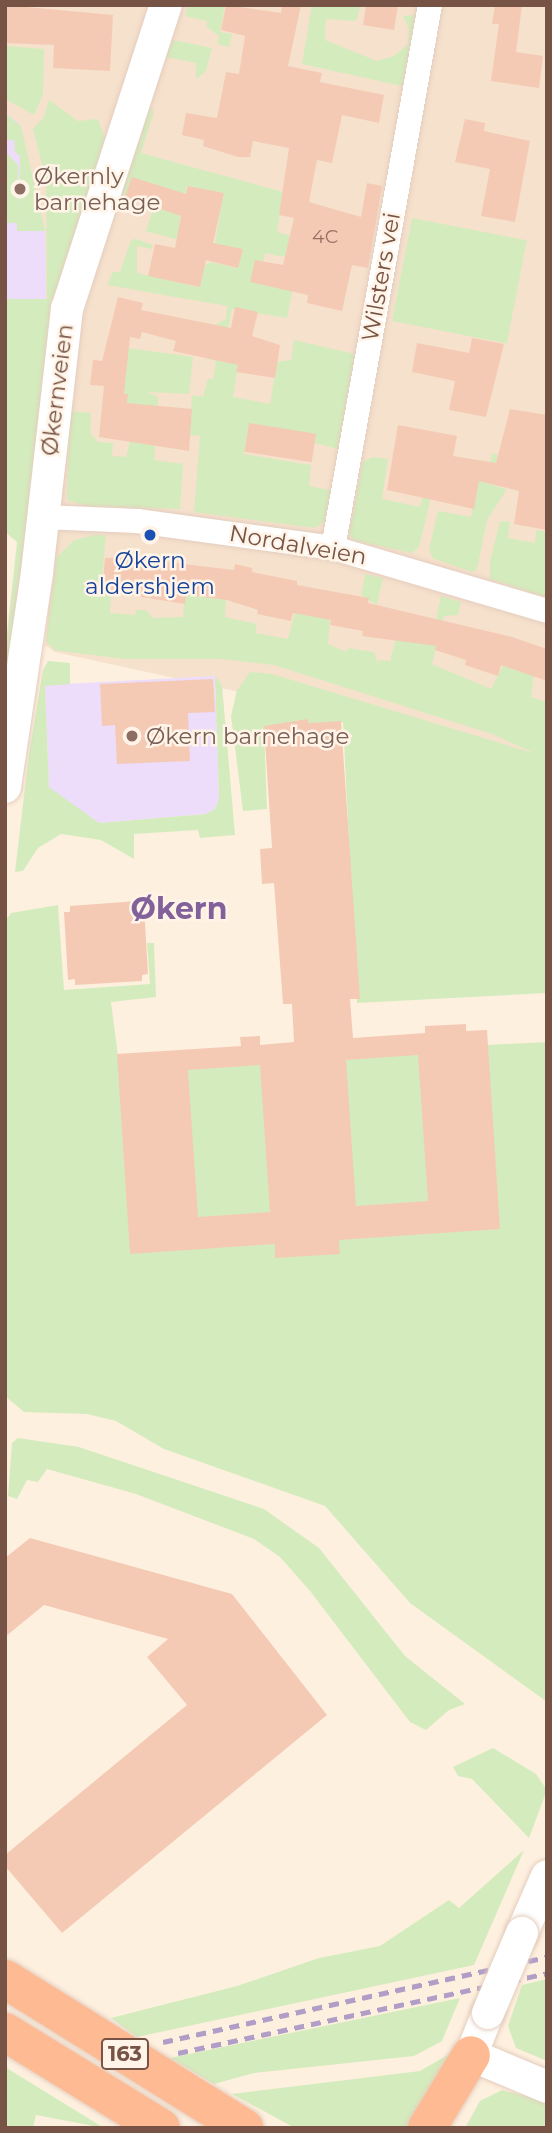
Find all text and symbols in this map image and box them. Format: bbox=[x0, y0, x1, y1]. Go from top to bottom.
place label: Økernly barnehage bbox=[34, 162, 160, 216]
marker: Økernly barnehage bbox=[12, 181, 28, 197]
street label: Wilsters vei bbox=[356, 211, 406, 343]
house number: 4C bbox=[312, 226, 338, 248]
street label: Økernveien bbox=[35, 323, 79, 457]
street label: Nordalveien bbox=[227, 519, 369, 571]
marker: Økern aldershjem bbox=[142, 527, 158, 543]
place label: Økern aldershjem bbox=[85, 546, 215, 600]
place label: Økern barnehage bbox=[146, 722, 349, 750]
marker: Økern barnehage bbox=[124, 728, 140, 744]
district label: Økern bbox=[131, 891, 227, 927]
road number: 163 bbox=[100, 2036, 150, 2072]

